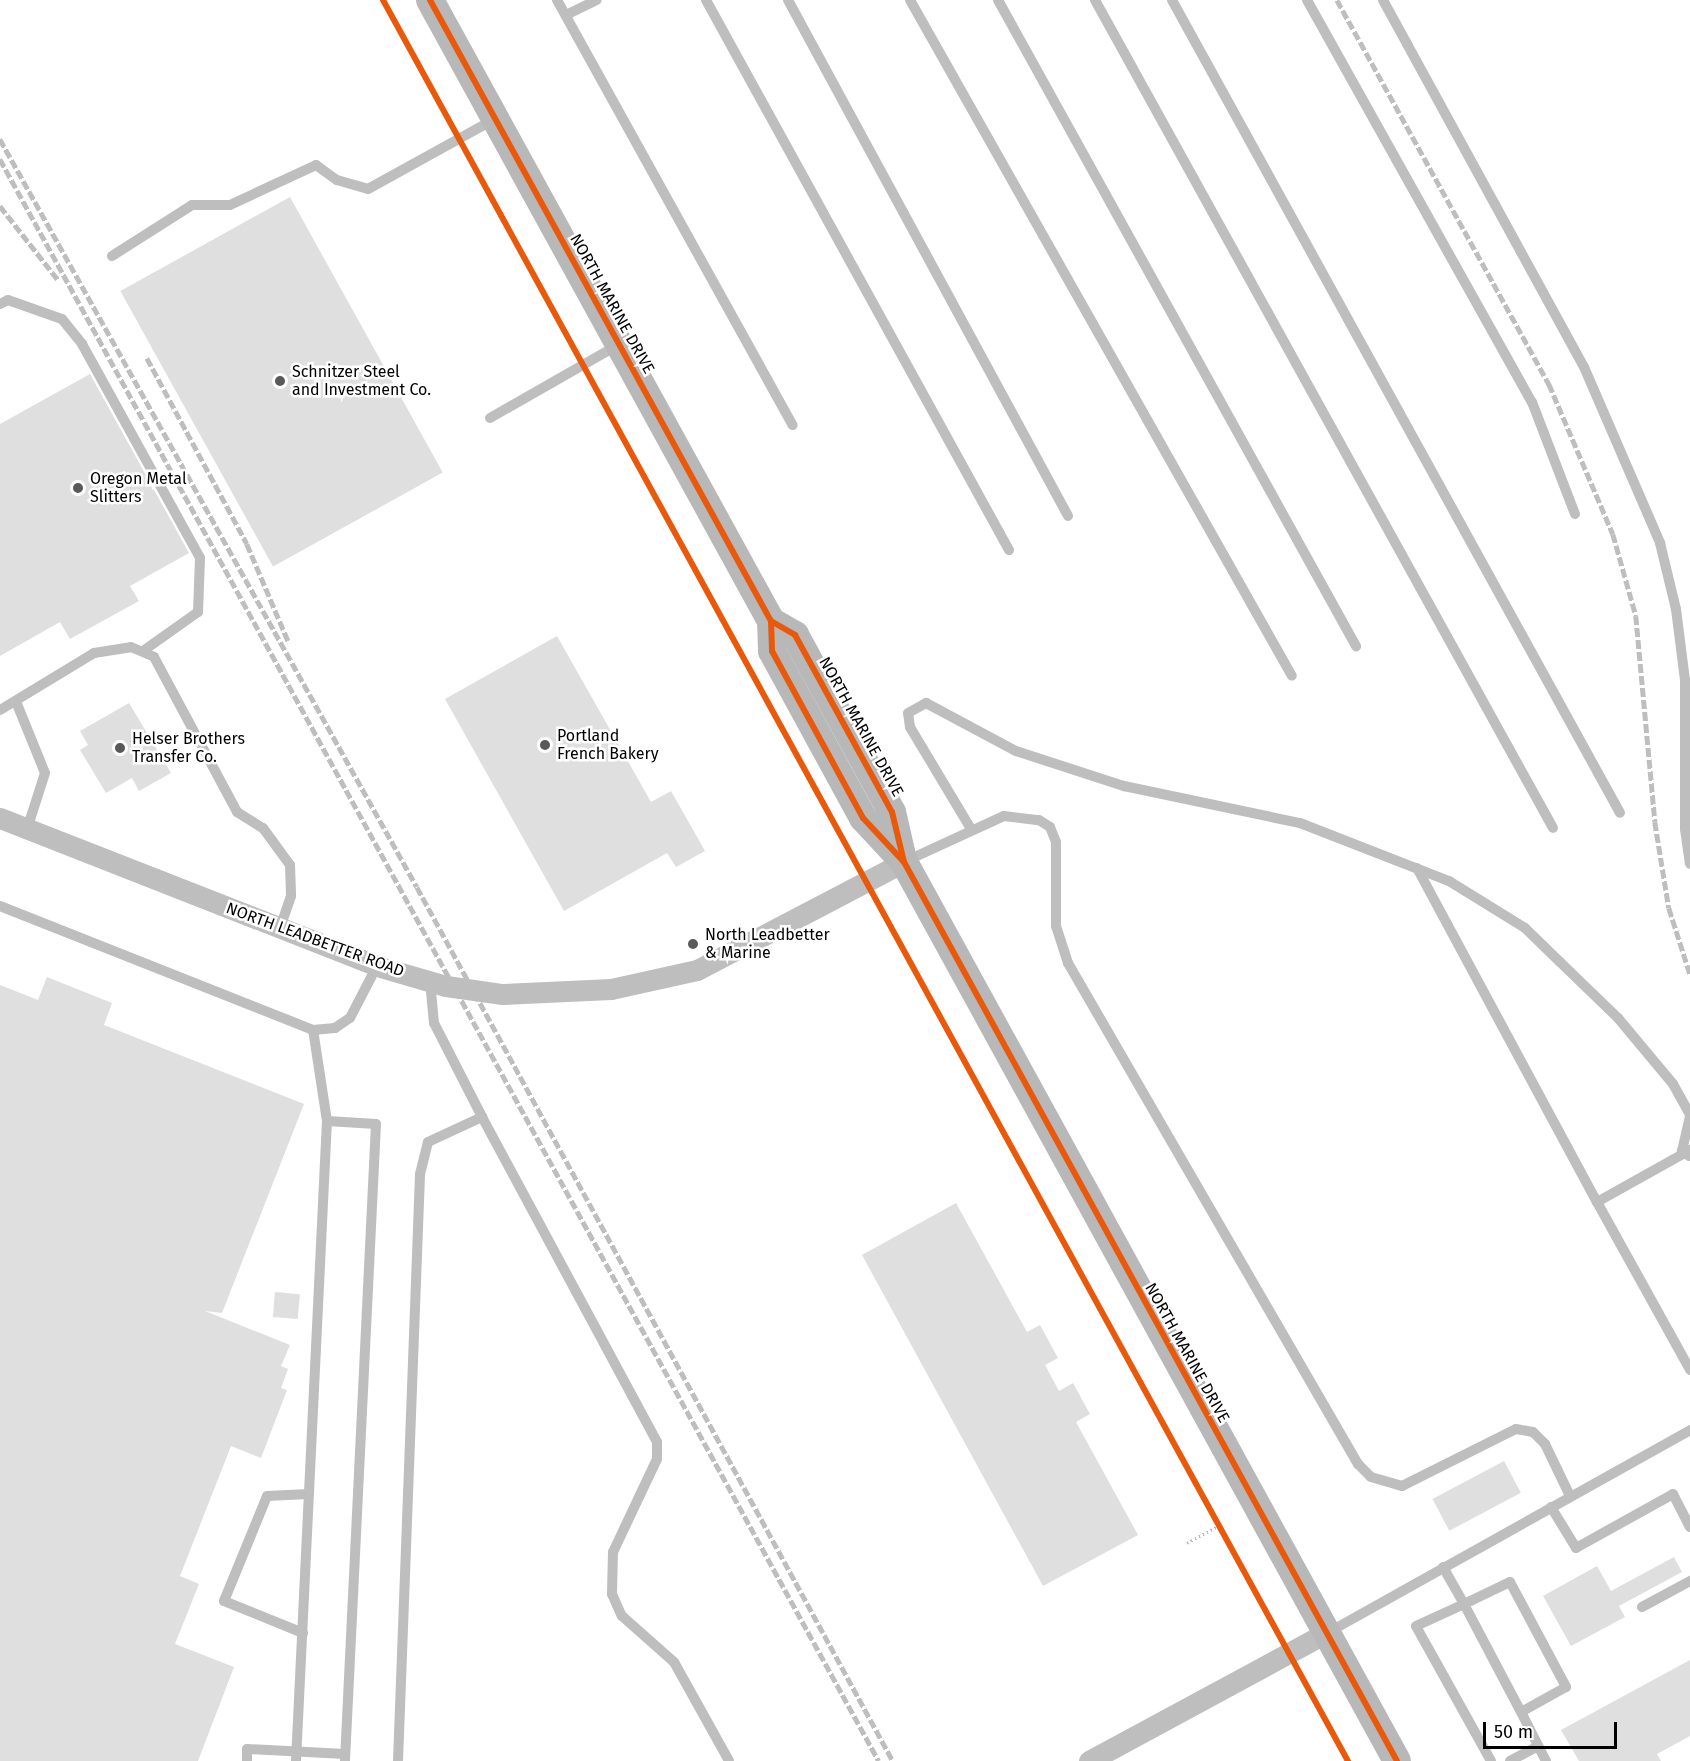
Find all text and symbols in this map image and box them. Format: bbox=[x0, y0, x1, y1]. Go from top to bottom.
street label: NORTH MARINE DRIVE bbox=[566, 231, 658, 377]
place label: Schnitzer Steel and Investment Co. bbox=[292, 362, 431, 400]
marker: Schnitzer Steel and Investment Co. bbox=[273, 374, 287, 388]
place label: Oregon Metal Slitters bbox=[90, 469, 187, 507]
marker: Oregon Metal Slitters bbox=[71, 481, 85, 495]
street label: NORTH MARINE DRIVE bbox=[815, 654, 907, 800]
place label: Portland French Bakery bbox=[557, 726, 659, 764]
place label: Helser Brothers Transfer Co. bbox=[132, 729, 245, 767]
marker: Portland French Bakery bbox=[538, 738, 552, 752]
marker: Helser Brothers Transfer Co. bbox=[113, 741, 127, 755]
street label: NORTH LEADBETTER ROAD bbox=[223, 899, 407, 981]
place label: North Leadbetter & Marine bbox=[705, 925, 830, 963]
marker: North Leadbetter & Marine bbox=[686, 937, 700, 951]
street label: NORTH MARINE DRIVE bbox=[1141, 1280, 1233, 1426]
scale bar bbox=[1486, 1710, 1620, 1748]
text: 50 m bbox=[1494, 1721, 1533, 1743]

